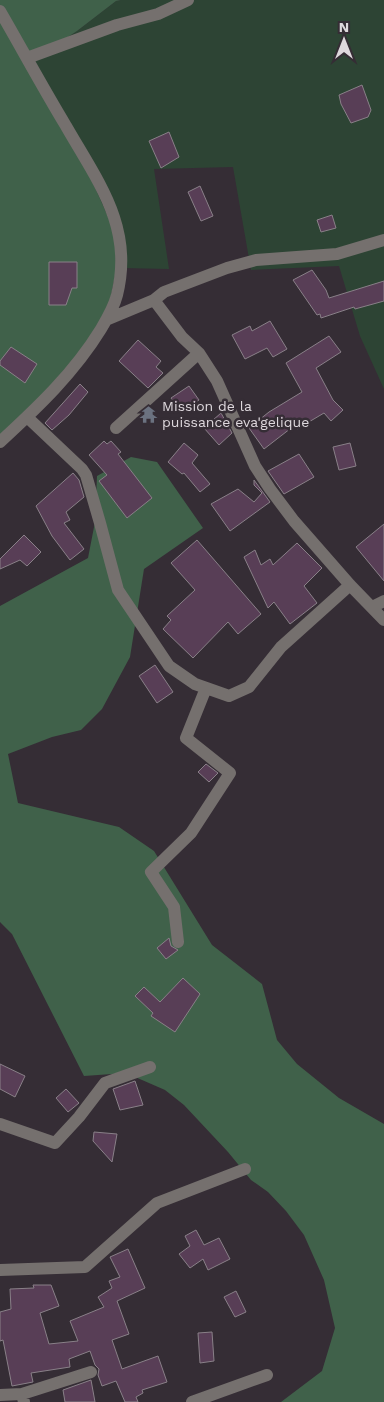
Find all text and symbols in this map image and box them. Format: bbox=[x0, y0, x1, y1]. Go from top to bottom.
north arrow bbox=[319, 15, 369, 65]
text: N bbox=[339, 19, 349, 35]
place label: Mission de la puissance eva'gelique bbox=[162, 398, 309, 430]
temple icon: Mission de la puissance eva'gelique bbox=[138, 404, 158, 424]

